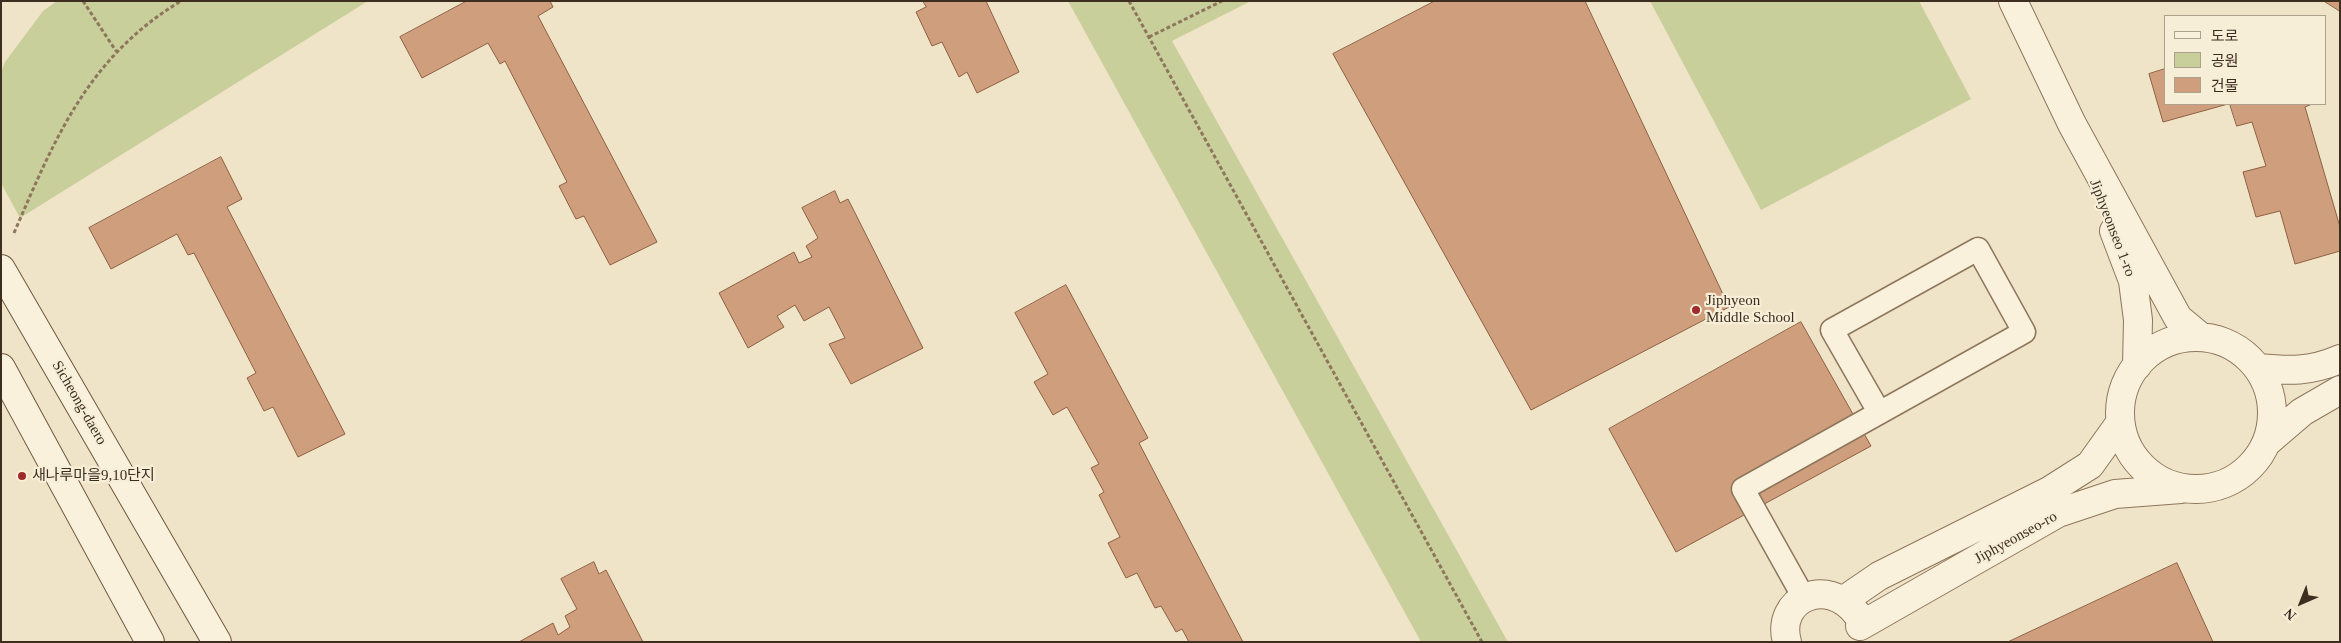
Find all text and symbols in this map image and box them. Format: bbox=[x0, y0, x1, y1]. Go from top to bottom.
legend bbox=[2164, 15, 2326, 105]
text: 도로 bbox=[2211, 28, 2239, 44]
text: 공원 bbox=[2211, 53, 2239, 69]
text: 건물 bbox=[2211, 78, 2239, 94]
street label: Jiphyeonseo 1-ro bbox=[2085, 177, 2139, 279]
place label: Jiphyeon Middle School bbox=[1706, 292, 1795, 327]
marker: Jiphyeon Middle School bbox=[1690, 304, 1702, 316]
street label: Sicheong-daero bbox=[48, 358, 110, 448]
place label: 새나루마을9,10단지 bbox=[32, 467, 155, 485]
marker: 새나루마을9,10단지 bbox=[16, 470, 28, 482]
street label: Jiphyeonseo-ro bbox=[1972, 508, 2060, 568]
north arrow bbox=[2276, 578, 2326, 628]
text: N bbox=[2281, 605, 2299, 623]

